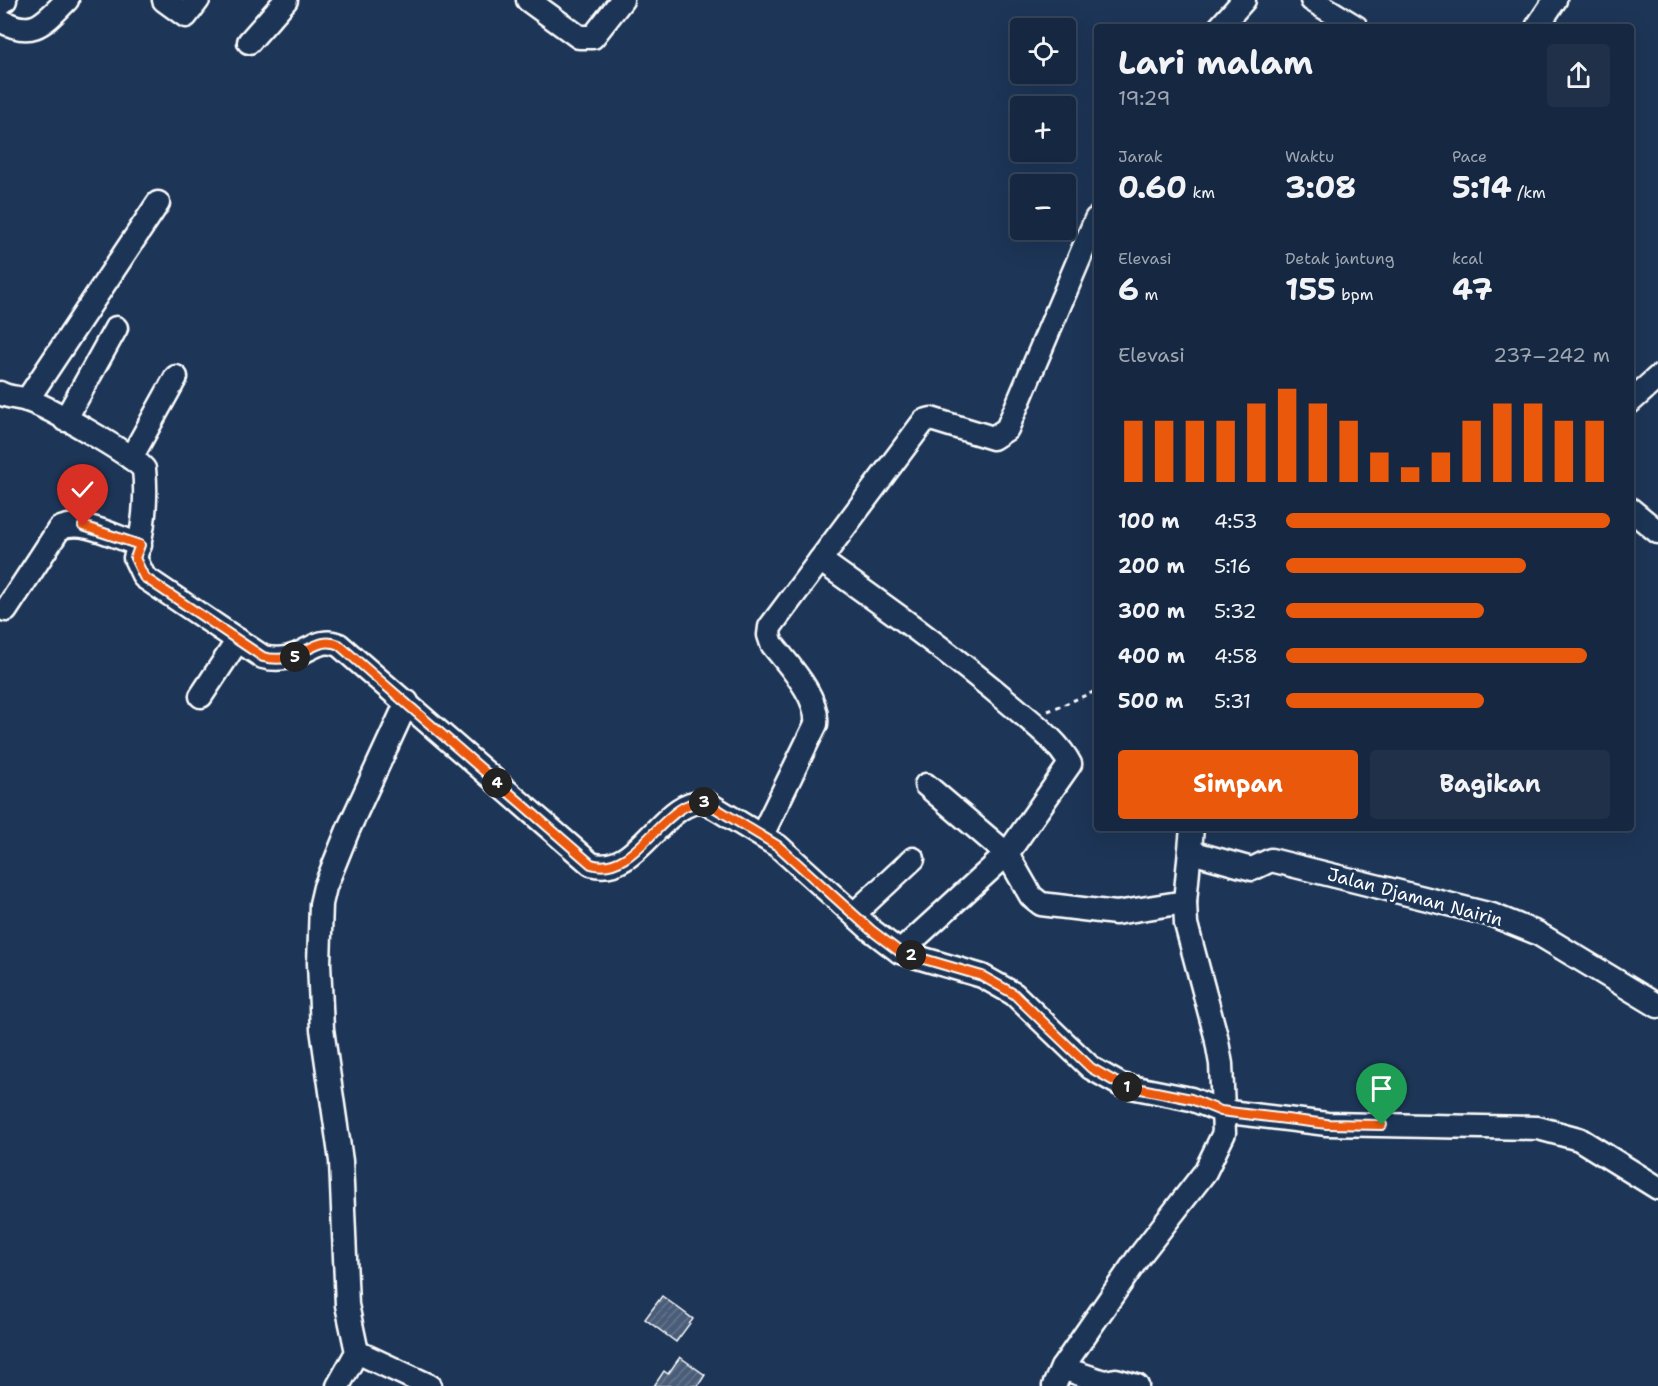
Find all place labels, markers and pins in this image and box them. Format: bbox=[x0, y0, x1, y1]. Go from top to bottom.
pin bbox=[57, 464, 108, 526]
pin: 5 bbox=[280, 642, 310, 672]
pin: 4 bbox=[482, 768, 512, 798]
pin: 3 bbox=[689, 787, 719, 817]
pin: 2 bbox=[896, 940, 926, 970]
pin bbox=[1356, 1063, 1407, 1125]
pin: 1 bbox=[1112, 1072, 1142, 1102]

